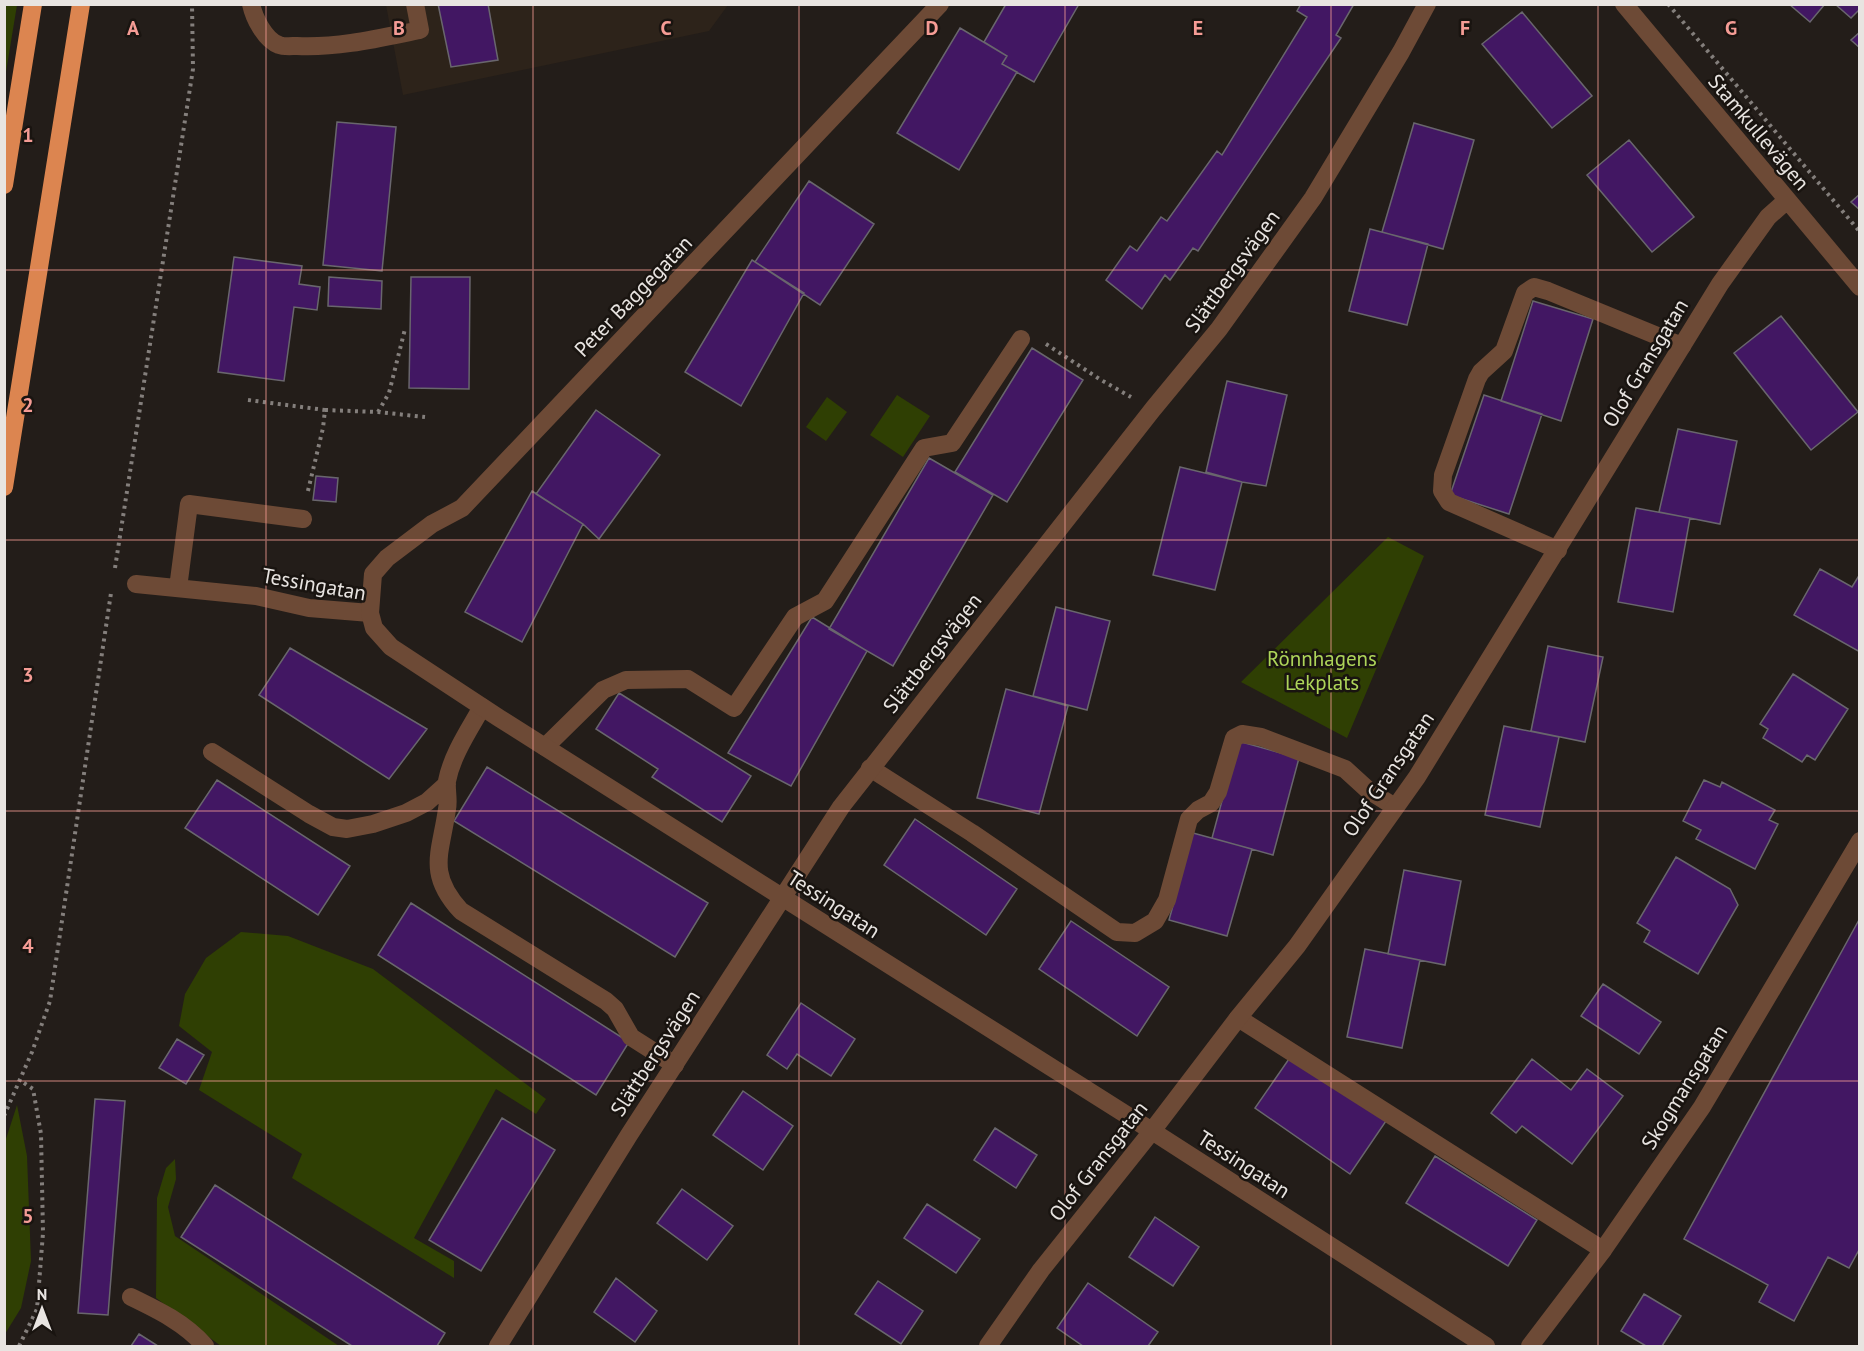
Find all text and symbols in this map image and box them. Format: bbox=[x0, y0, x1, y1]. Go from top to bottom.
text: A bbox=[127, 15, 140, 41]
text: B bbox=[393, 15, 405, 41]
text: C bbox=[660, 15, 672, 41]
text: D bbox=[926, 15, 939, 41]
text: E bbox=[1193, 15, 1203, 41]
text: F bbox=[1460, 15, 1470, 41]
text: G bbox=[1725, 15, 1737, 41]
street label: Stamkullevägen bbox=[1703, 68, 1815, 196]
text: 1 bbox=[22, 122, 34, 148]
street label: Slättbergsvägen bbox=[1178, 204, 1286, 338]
street label: Peter Baggegatan bbox=[568, 230, 698, 362]
street label: Olof Gransgatan bbox=[1596, 294, 1694, 432]
text: 2 bbox=[22, 392, 34, 418]
street label: Tessingatan bbox=[260, 562, 368, 606]
street label: Slättbergsvägen bbox=[877, 587, 987, 719]
park label: Rönnhagens Lekplats bbox=[1267, 645, 1377, 696]
text: 3 bbox=[22, 662, 34, 688]
street label: Olof Gransgatan bbox=[1336, 706, 1440, 842]
street label: Tessingatan bbox=[783, 864, 885, 944]
text: 4 bbox=[22, 933, 34, 959]
street label: Slättbergsvägen bbox=[604, 985, 706, 1121]
street label: Skogmansgatan bbox=[1635, 1020, 1733, 1154]
street label: Olof Gransgatan bbox=[1043, 1095, 1153, 1227]
street label: Tessingatan bbox=[1193, 1124, 1295, 1204]
text: 5 bbox=[22, 1203, 34, 1229]
north arrow bbox=[12, 1279, 72, 1339]
text: N bbox=[37, 1284, 47, 1304]

